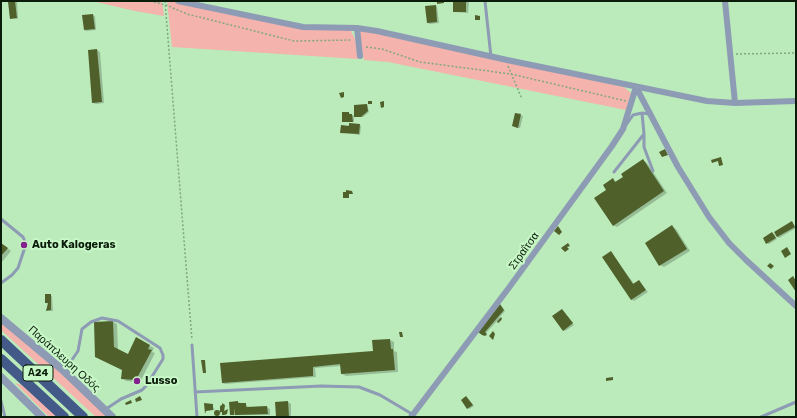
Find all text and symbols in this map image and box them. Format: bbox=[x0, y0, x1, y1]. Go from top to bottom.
street label: Στραΐτσα bbox=[506, 230, 542, 272]
place label: Auto Kalogeras bbox=[32, 238, 116, 252]
marker: Auto Kalogeras bbox=[19, 240, 29, 250]
street label: Παράπλευρη Οδός bbox=[25, 323, 103, 395]
road number: Α24 bbox=[23, 365, 53, 381]
place label: Lusso bbox=[145, 374, 177, 388]
marker: Lusso bbox=[132, 376, 142, 386]

